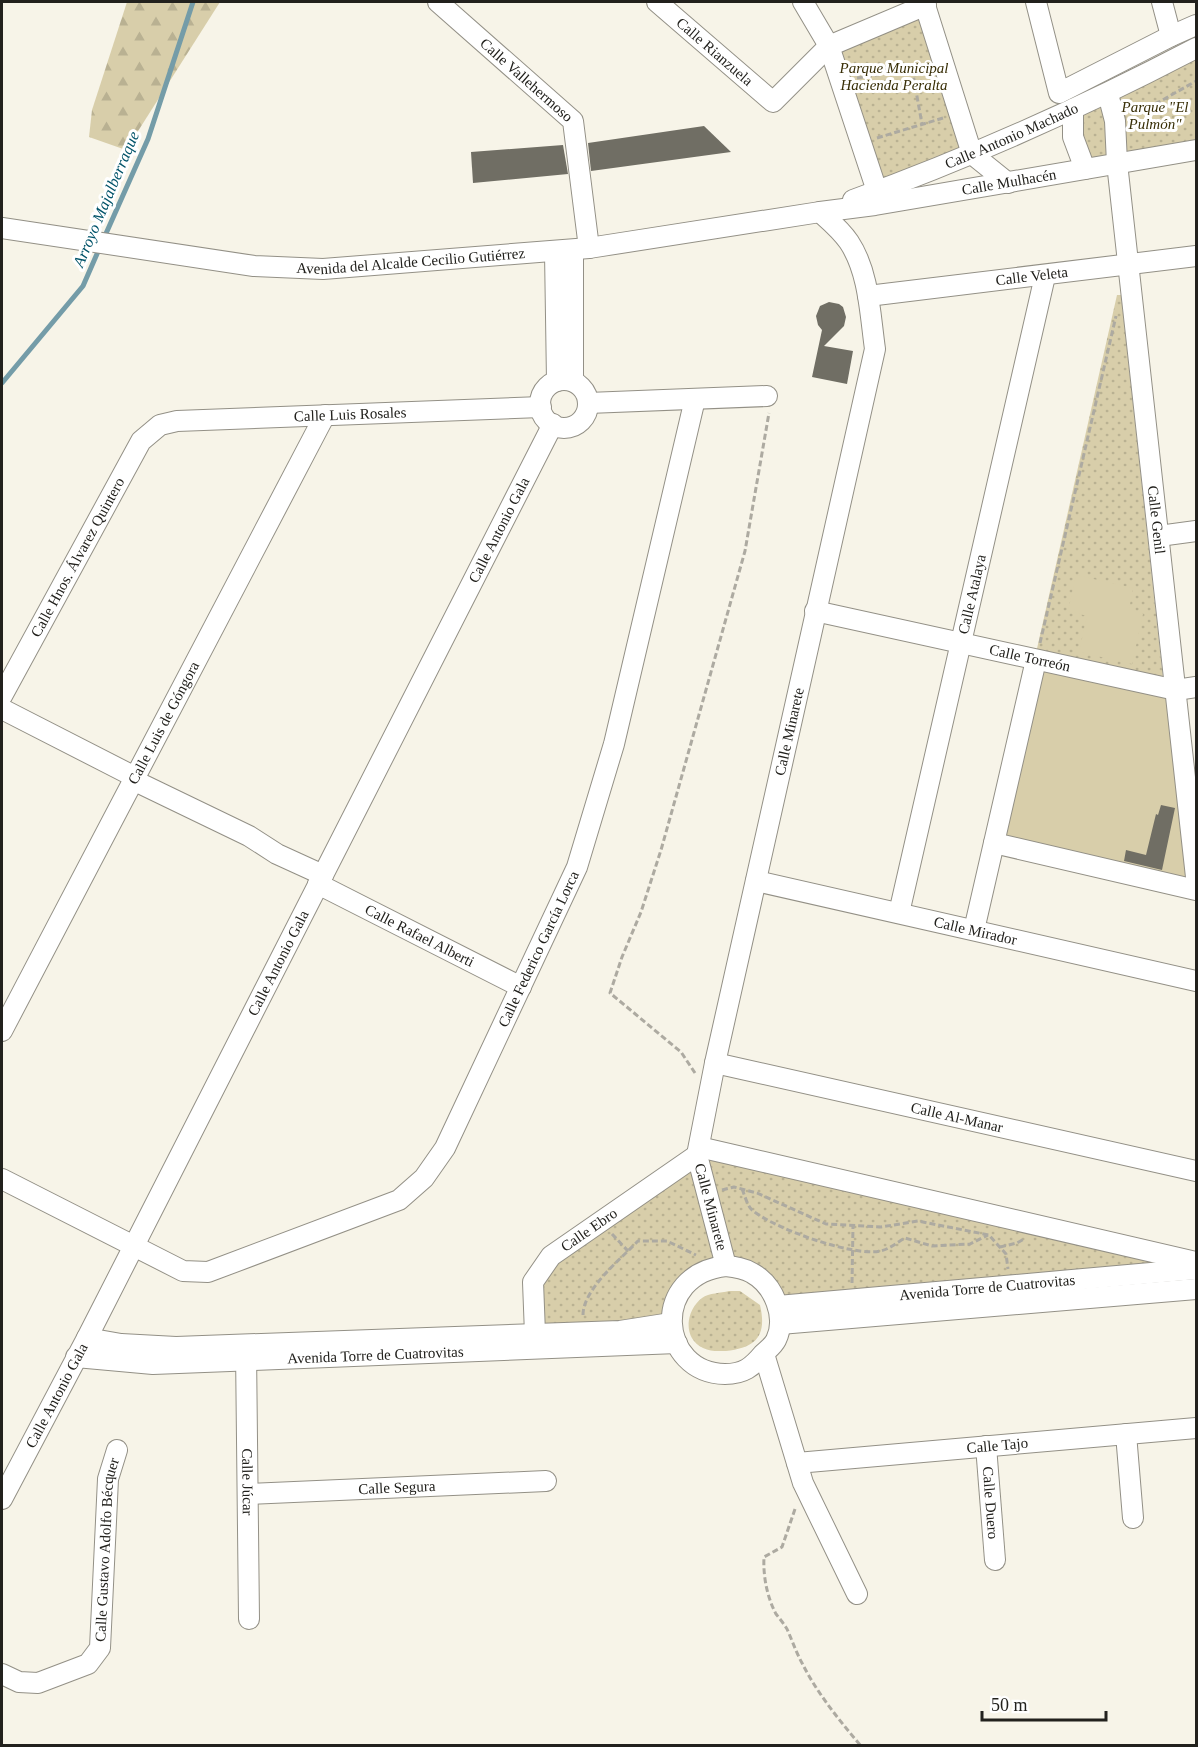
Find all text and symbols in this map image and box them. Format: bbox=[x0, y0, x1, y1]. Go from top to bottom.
street label: Calle Rianzuela bbox=[673, 14, 756, 89]
street label: Calle Vallehermoso bbox=[477, 35, 576, 125]
park label: Parque Municipal Hacienda Peralta bbox=[838, 60, 949, 93]
park label: Parque "El Pulmón" bbox=[1121, 99, 1188, 132]
street label: Calle Antonio Machado bbox=[943, 100, 1080, 172]
water label: Arroyo Majalberraque bbox=[69, 129, 143, 271]
street label: Calle Mulhacén bbox=[961, 166, 1058, 198]
street label: Avenida del Alcalde Cecilio Gutiérrez bbox=[296, 245, 526, 277]
street label: Calle Veleta bbox=[995, 264, 1069, 288]
street label: Calle Luis Rosales bbox=[294, 404, 407, 424]
street label: Calle Antonio Gala bbox=[465, 474, 533, 585]
street label: Calle Hnos. Álvarez Quintero bbox=[28, 475, 128, 640]
street label: Calle Genil bbox=[1145, 485, 1168, 555]
street label: Calle Atalaya bbox=[955, 553, 989, 636]
street label: Calle Torreón bbox=[988, 641, 1072, 675]
street label: Calle Luis de Góngora bbox=[125, 658, 202, 787]
street label: Calle Minarete bbox=[772, 686, 807, 777]
street label: Calle Federico García Lorca bbox=[495, 868, 582, 1030]
street label: Calle Rafael Alberti bbox=[362, 901, 477, 970]
street label: Calle Antonio Gala bbox=[245, 907, 312, 1018]
street label: Calle Mirador bbox=[932, 914, 1018, 948]
street label: Calle Al-Manar bbox=[909, 1099, 1005, 1135]
street label: Calle Minarete bbox=[692, 1162, 730, 1253]
street label: Calle Ebro bbox=[558, 1205, 620, 1255]
street label: Avenida Torre de Cuatrovitas bbox=[899, 1272, 1076, 1303]
street label: Calle Antonio Gala bbox=[22, 1340, 91, 1451]
street label: Avenida Torre de Cuatrovitas bbox=[287, 1344, 464, 1367]
street label: Calle Tajo bbox=[966, 1435, 1029, 1456]
street label: Calle Júcar bbox=[239, 1448, 256, 1516]
street label: Calle Gustavo Adolfo Bécquer bbox=[92, 1456, 122, 1642]
street label: Calle Duero bbox=[980, 1466, 1001, 1540]
street label: Calle Segura bbox=[358, 1478, 436, 1497]
scale bar bbox=[982, 1684, 1106, 1722]
text: 50 m bbox=[991, 1695, 1028, 1715]

